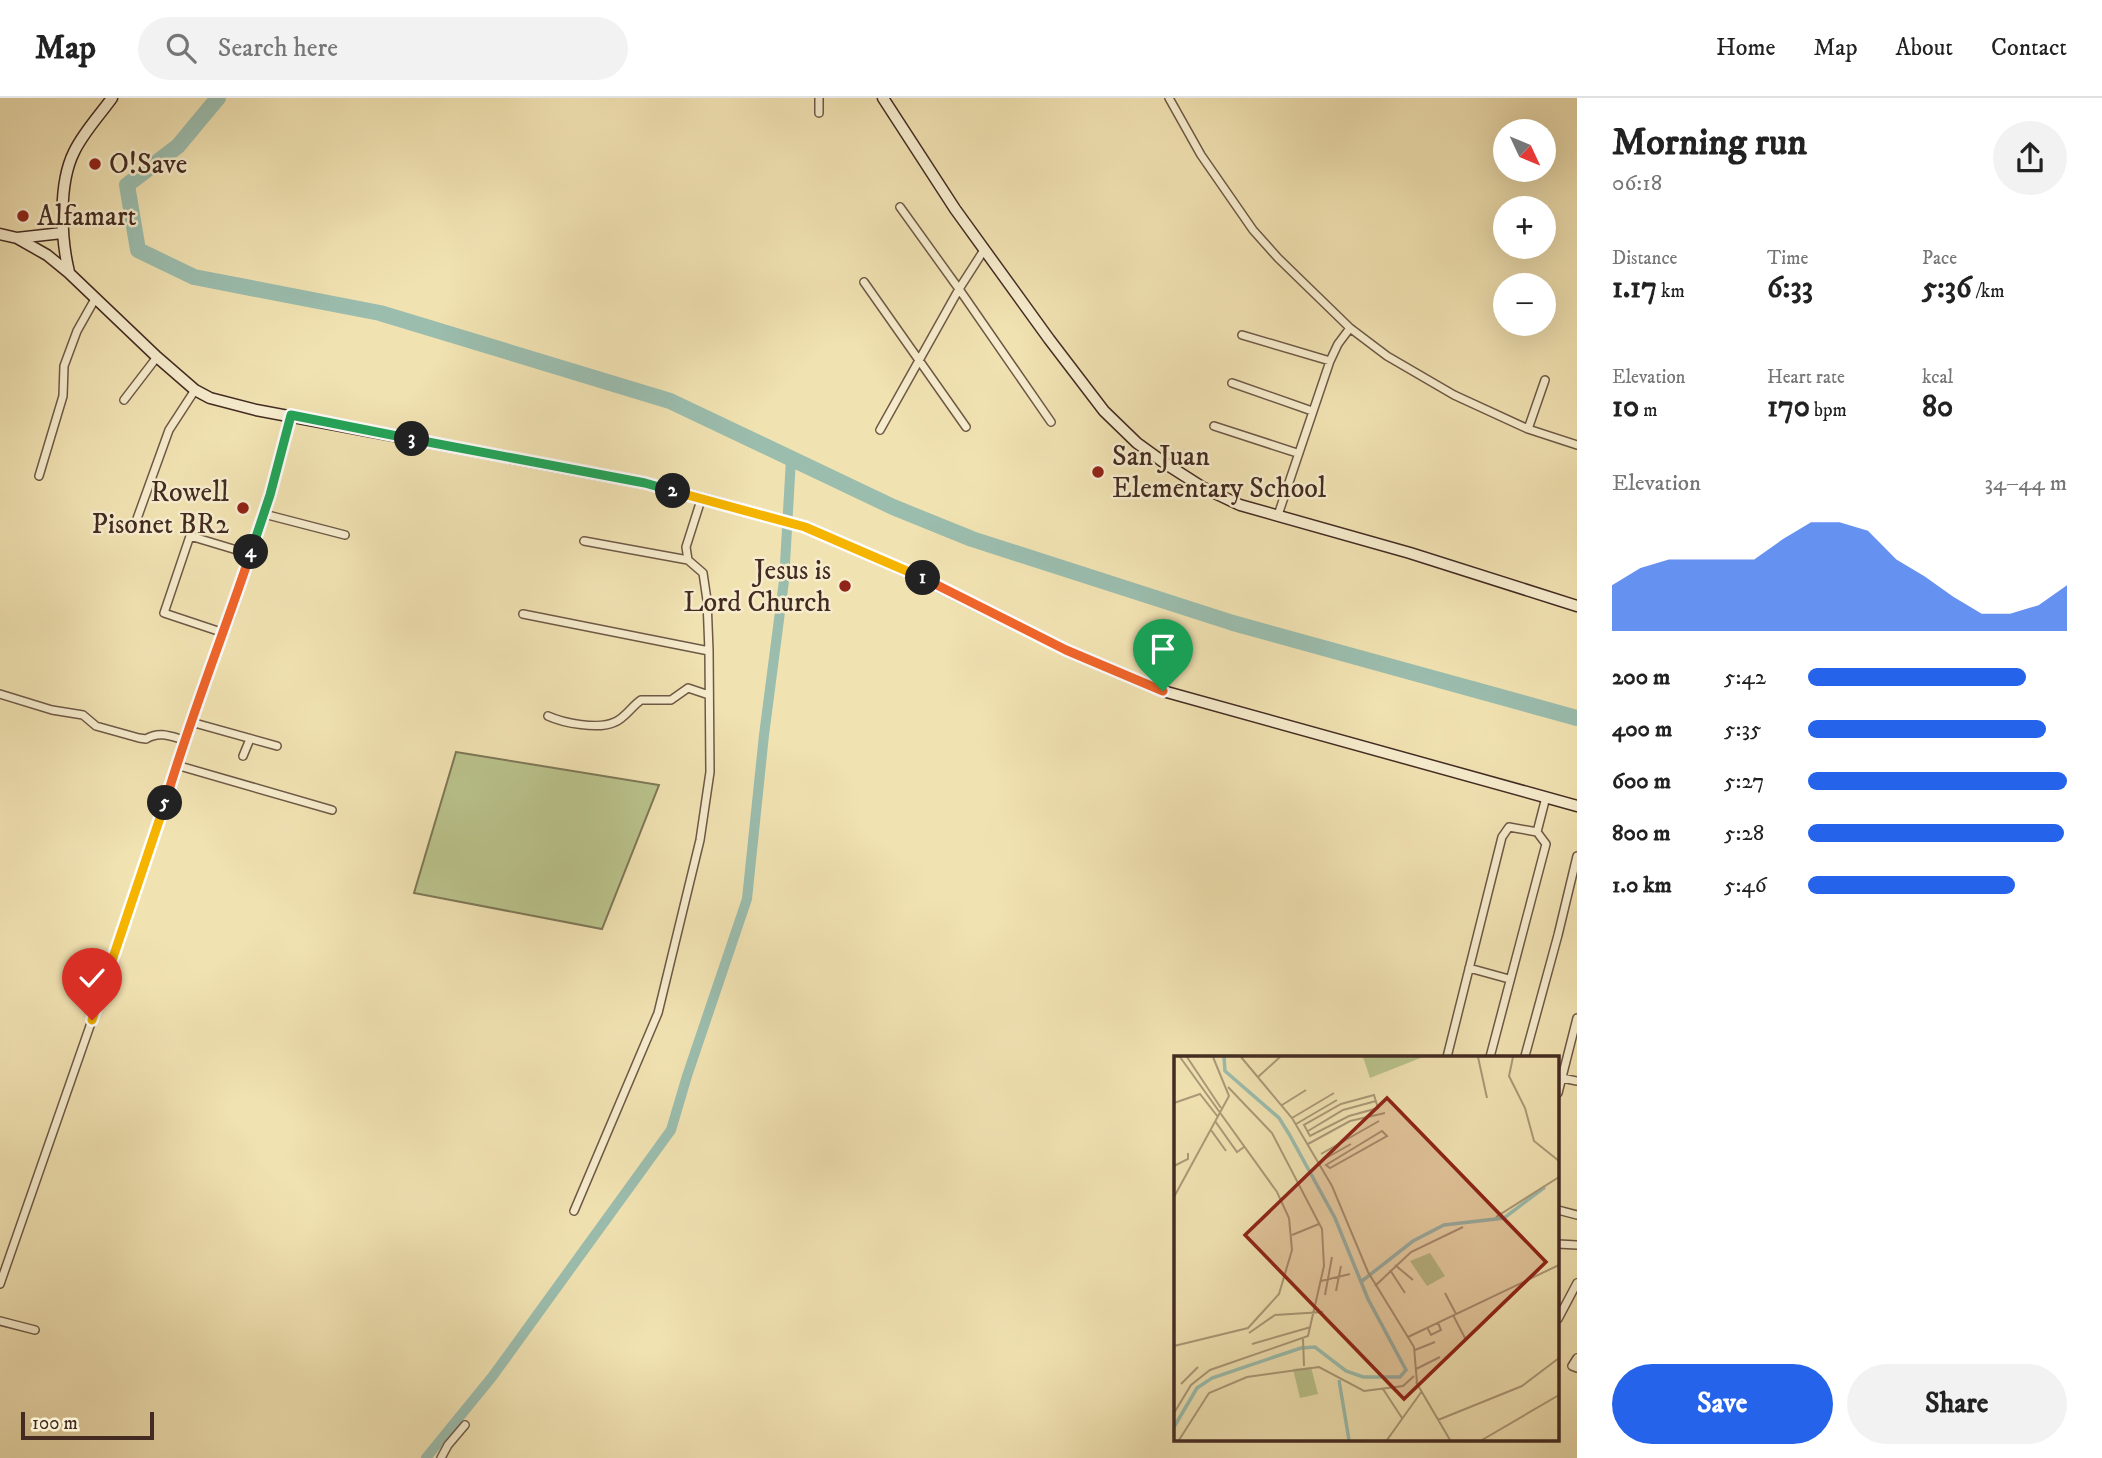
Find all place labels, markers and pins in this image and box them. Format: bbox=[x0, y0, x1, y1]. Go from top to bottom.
place label: O!Save bbox=[109, 147, 187, 182]
marker: O!Save bbox=[87, 156, 103, 172]
place label: Alfamart bbox=[37, 199, 136, 234]
marker: Alfamart bbox=[15, 208, 31, 224]
pin: 3 bbox=[394, 422, 430, 456]
place label: San Juan Elementary School bbox=[1112, 439, 1327, 506]
marker: San Juan Elementary School bbox=[1090, 464, 1106, 480]
pin: 2 bbox=[656, 474, 690, 508]
place label: Rowell Pisonet BR2 bbox=[92, 475, 230, 542]
marker: Rowell Pisonet BR2 bbox=[235, 500, 251, 516]
pin: 4 bbox=[233, 534, 268, 570]
place label: Jesus is Lord Church bbox=[683, 553, 831, 620]
pin: 1 bbox=[906, 560, 940, 596]
marker: Jesus is Lord Church bbox=[837, 578, 853, 594]
pin bbox=[1133, 619, 1193, 691]
pin: 5 bbox=[148, 786, 182, 820]
pin bbox=[62, 948, 122, 1020]

